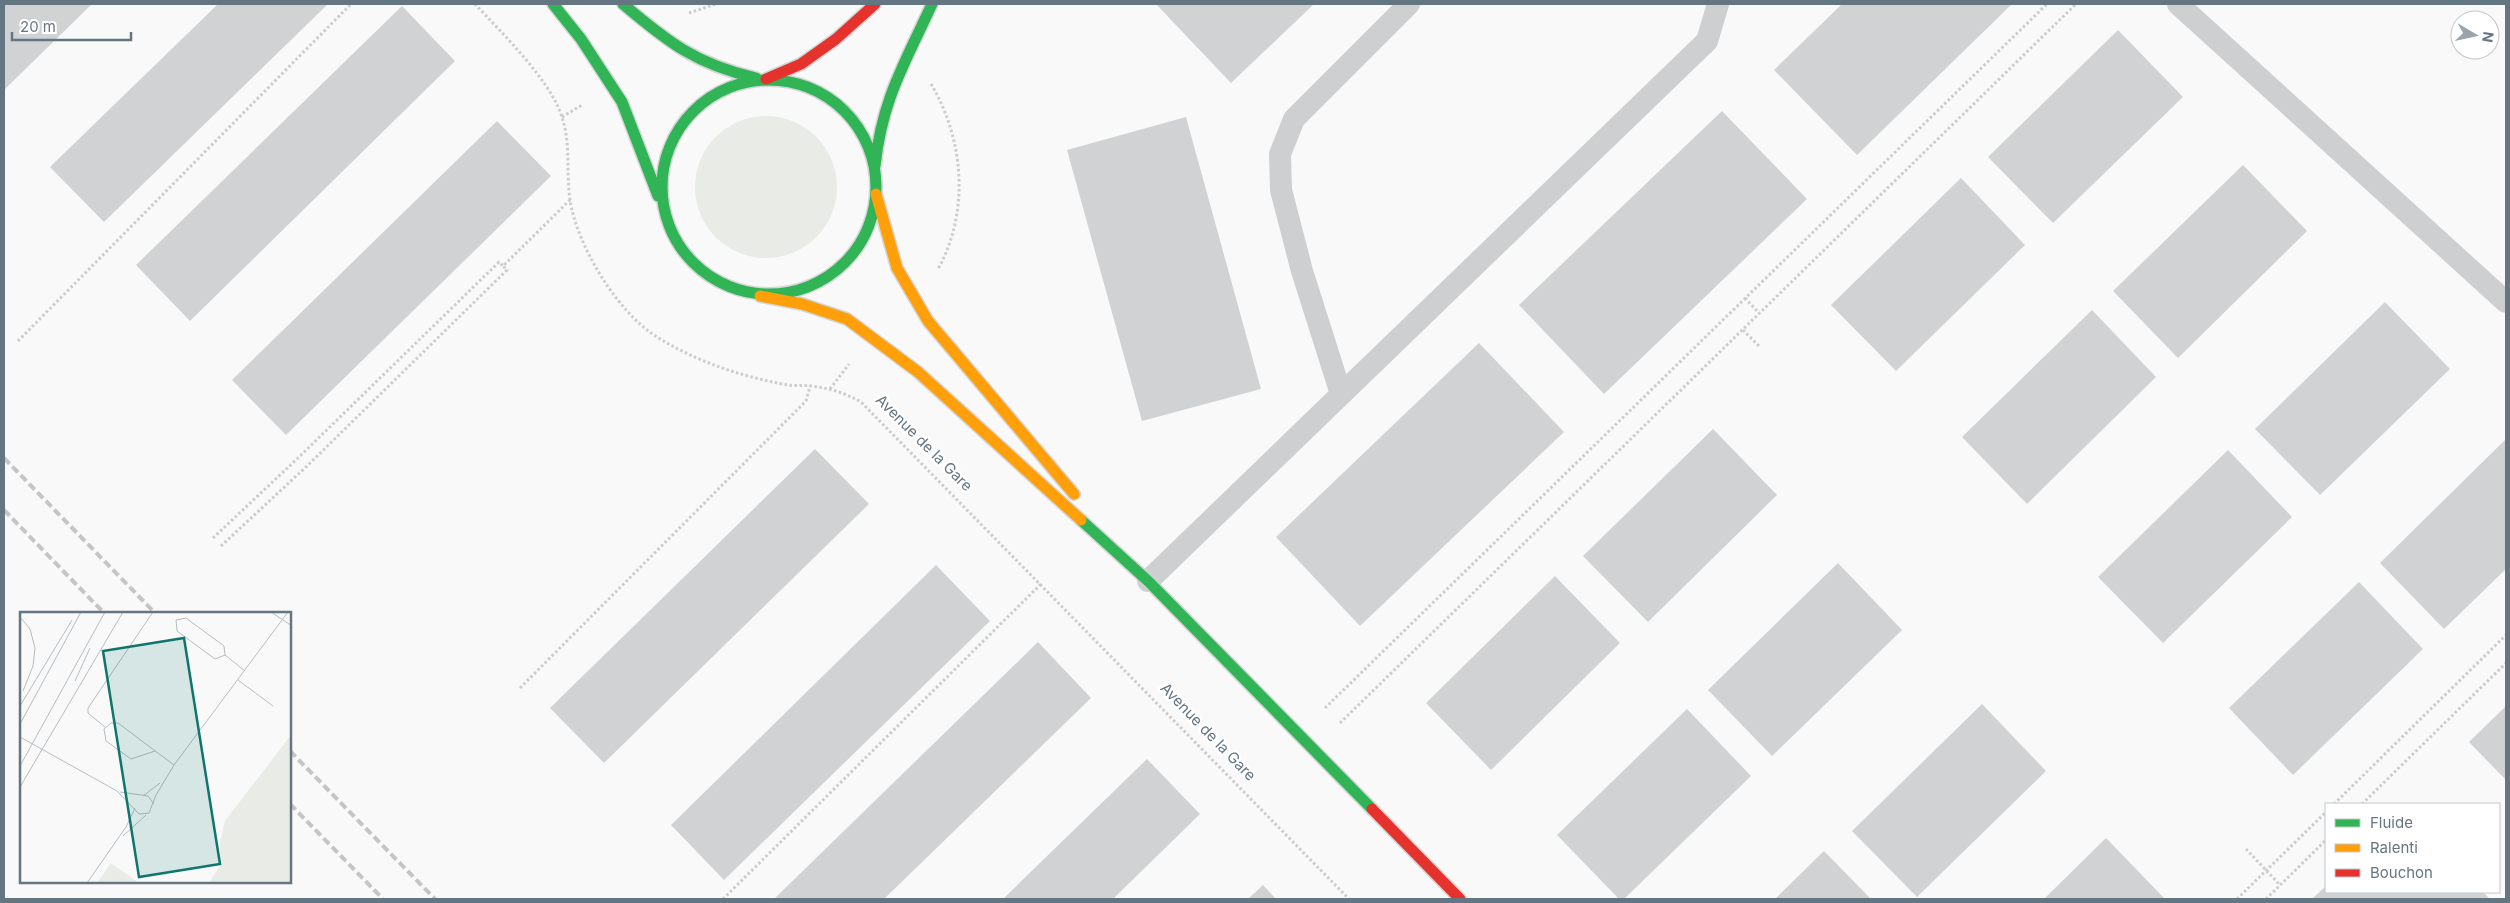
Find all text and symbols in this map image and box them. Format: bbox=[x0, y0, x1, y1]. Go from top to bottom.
scale bar bbox=[12, 10, 131, 42]
north arrow bbox=[2450, 10, 2500, 60]
text: 20 m bbox=[20, 17, 56, 36]
text: N bbox=[2479, 31, 2498, 44]
street label: Avenue de la Gare bbox=[872, 390, 977, 495]
inset map bbox=[20, 612, 291, 883]
street label: Avenue de la Gare bbox=[1157, 679, 1260, 785]
legend bbox=[2325, 803, 2500, 893]
text: Fluide bbox=[2370, 813, 2413, 832]
text: Ralenti bbox=[2370, 838, 2418, 857]
text: Bouchon bbox=[2370, 863, 2433, 882]

